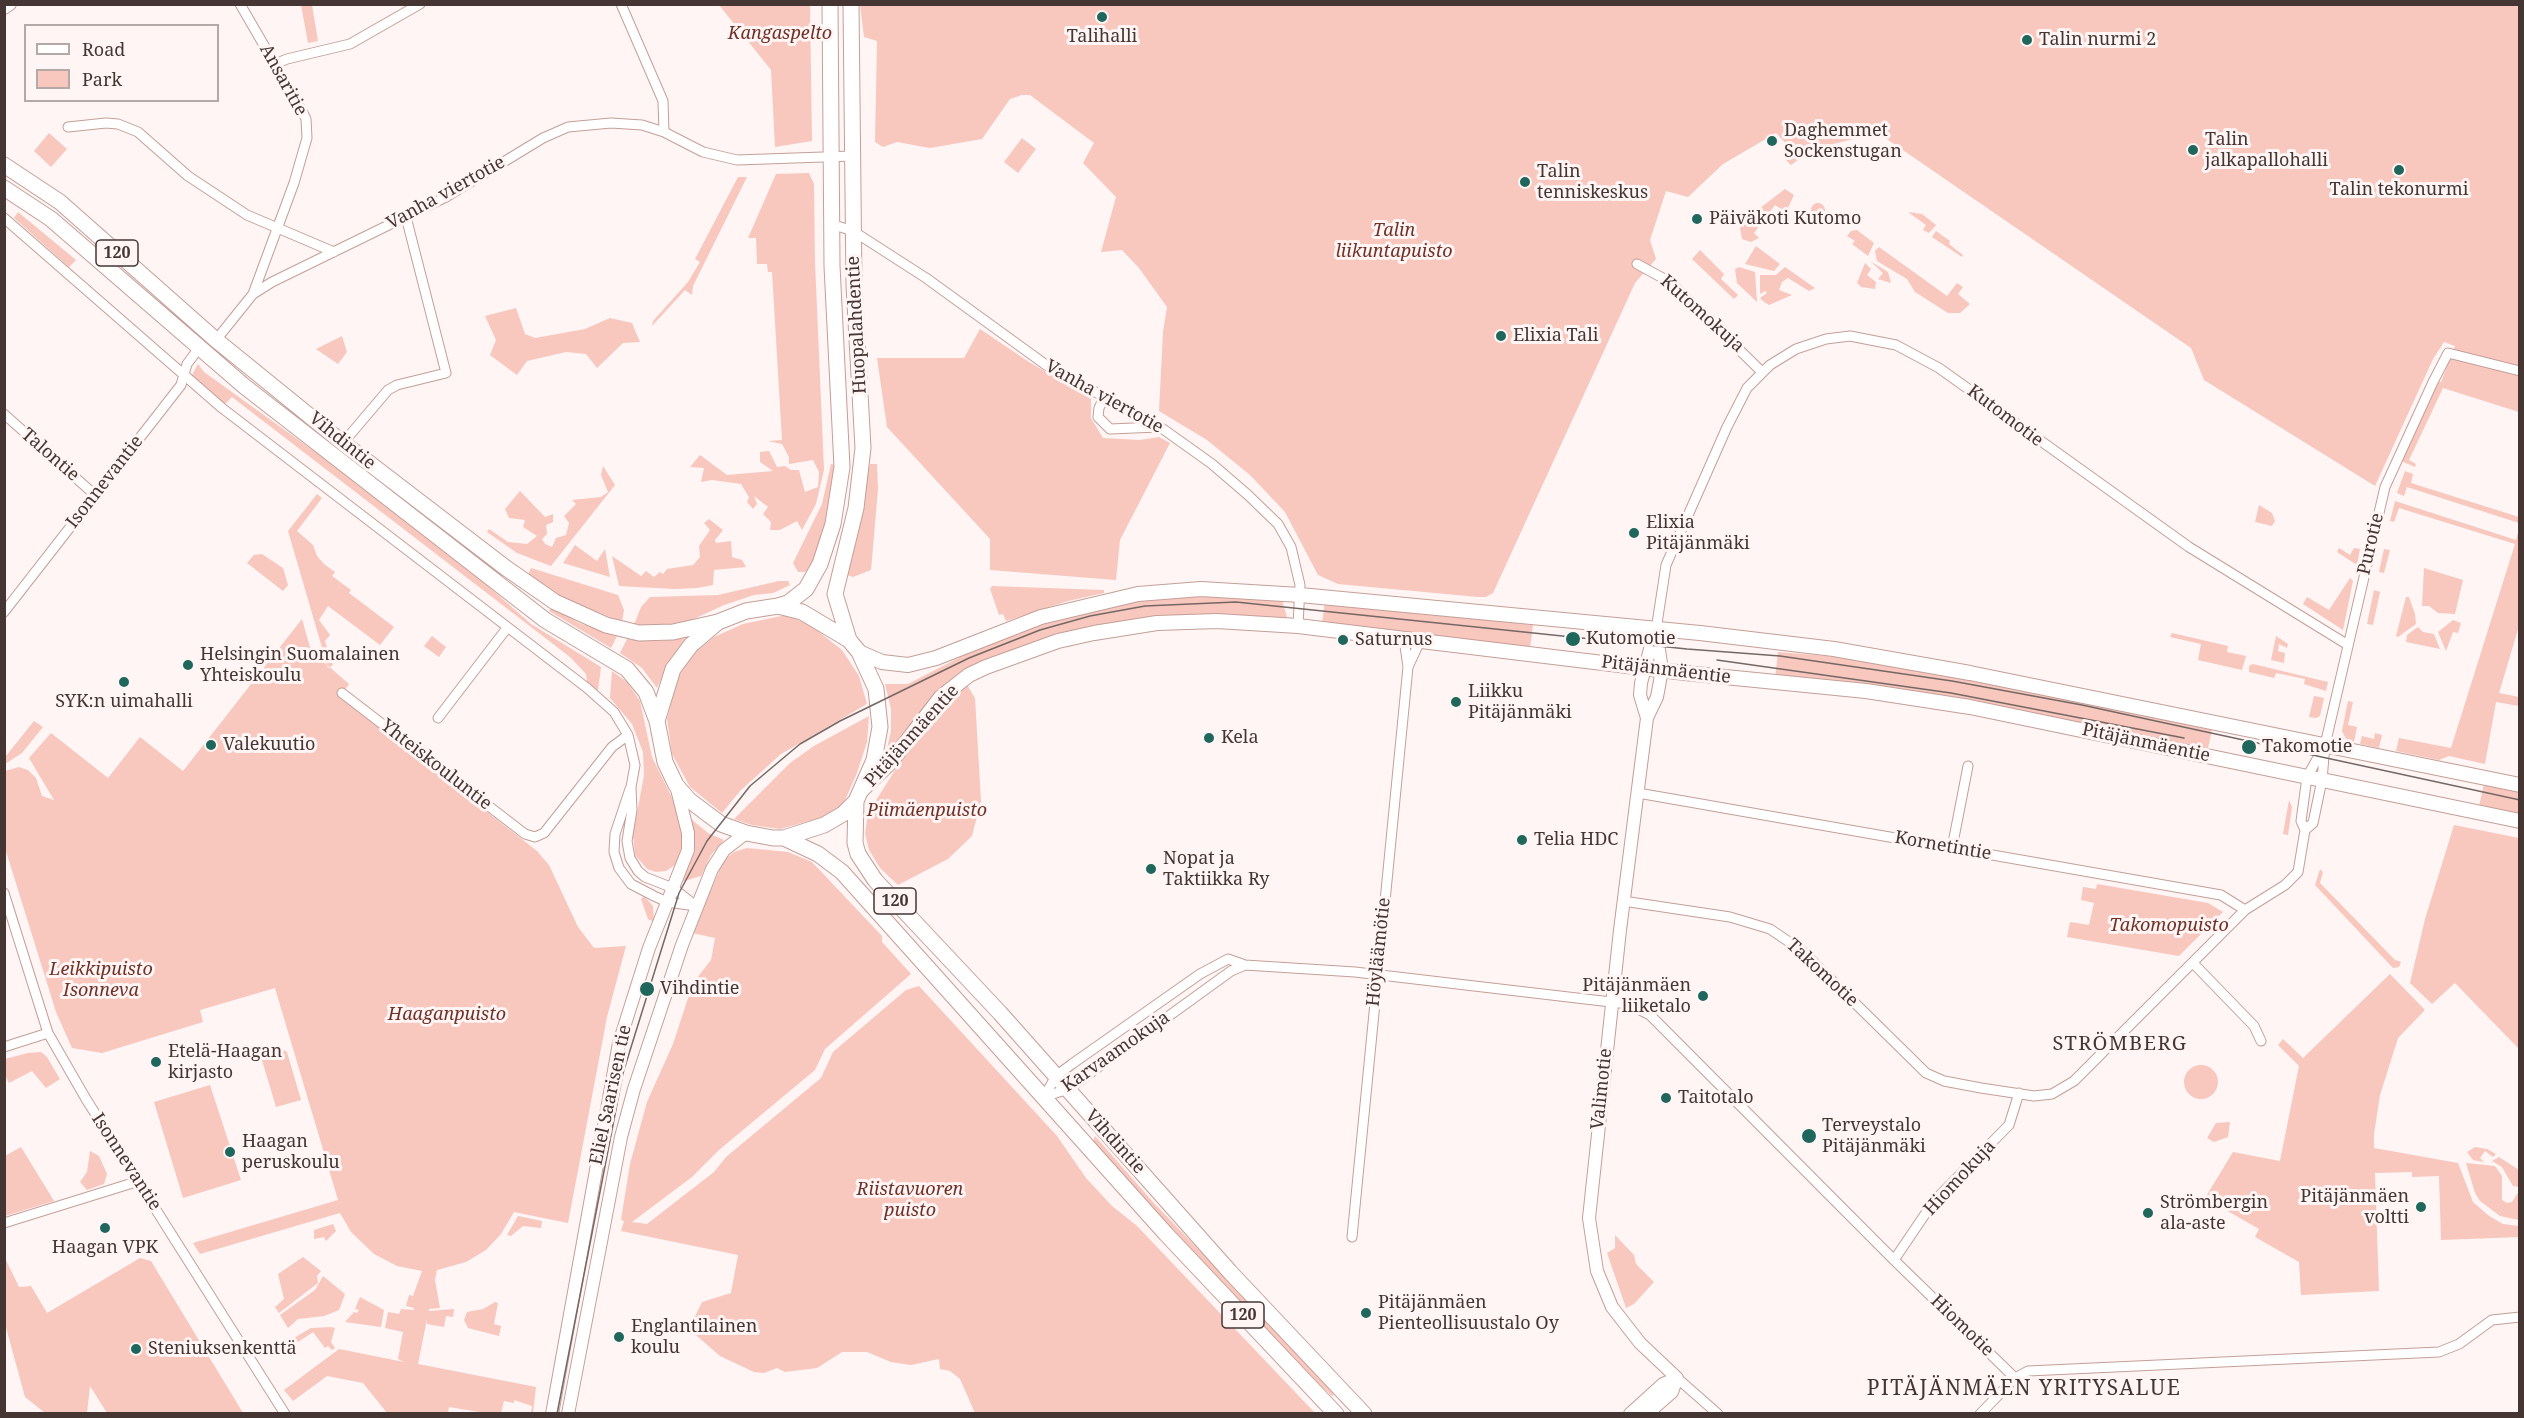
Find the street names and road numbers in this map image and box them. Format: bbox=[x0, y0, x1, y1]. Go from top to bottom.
street label: Ansaritie bbox=[255, 40, 311, 120]
street label: Vanha viertotie bbox=[383, 152, 509, 234]
road number: 120 bbox=[96, 240, 138, 266]
street label: Huopalahdentie bbox=[843, 255, 871, 395]
street label: Kutomokuja bbox=[1656, 271, 1748, 357]
street label: Vanha viertotie bbox=[1041, 356, 1167, 438]
street label: Kutomotie bbox=[1963, 380, 2047, 452]
street label: Vihdintie bbox=[304, 408, 380, 474]
street label: Talontie bbox=[17, 424, 83, 486]
street label: Isonnevantie bbox=[62, 431, 148, 533]
street label: Purotie bbox=[2353, 511, 2389, 577]
street label: Pitäjänmäentie bbox=[1600, 651, 1732, 689]
street label: Pitäjänmäentie bbox=[860, 680, 964, 792]
street label: Yhteiskouluntie bbox=[376, 715, 496, 815]
street label: Pitäjänmäentie bbox=[2080, 719, 2212, 767]
street label: Kornetintie bbox=[1893, 827, 1993, 865]
road number: 120 bbox=[874, 888, 916, 914]
street label: Höyläämötie bbox=[1363, 896, 1395, 1008]
street label: Takomotie bbox=[1782, 934, 1862, 1012]
street label: Karvaamokuja bbox=[1058, 1007, 1174, 1097]
street label: Eliel Saarisen tie bbox=[586, 1023, 636, 1167]
street label: Valimotie bbox=[1587, 1047, 1617, 1131]
street label: Vihdintie bbox=[1080, 1105, 1150, 1179]
street label: Isonnevantie bbox=[86, 1109, 166, 1215]
street label: Hiomokuja bbox=[1920, 1136, 2000, 1220]
street label: Hiomotie bbox=[1926, 1291, 1998, 1361]
road number: 120 bbox=[1222, 1302, 1264, 1328]

